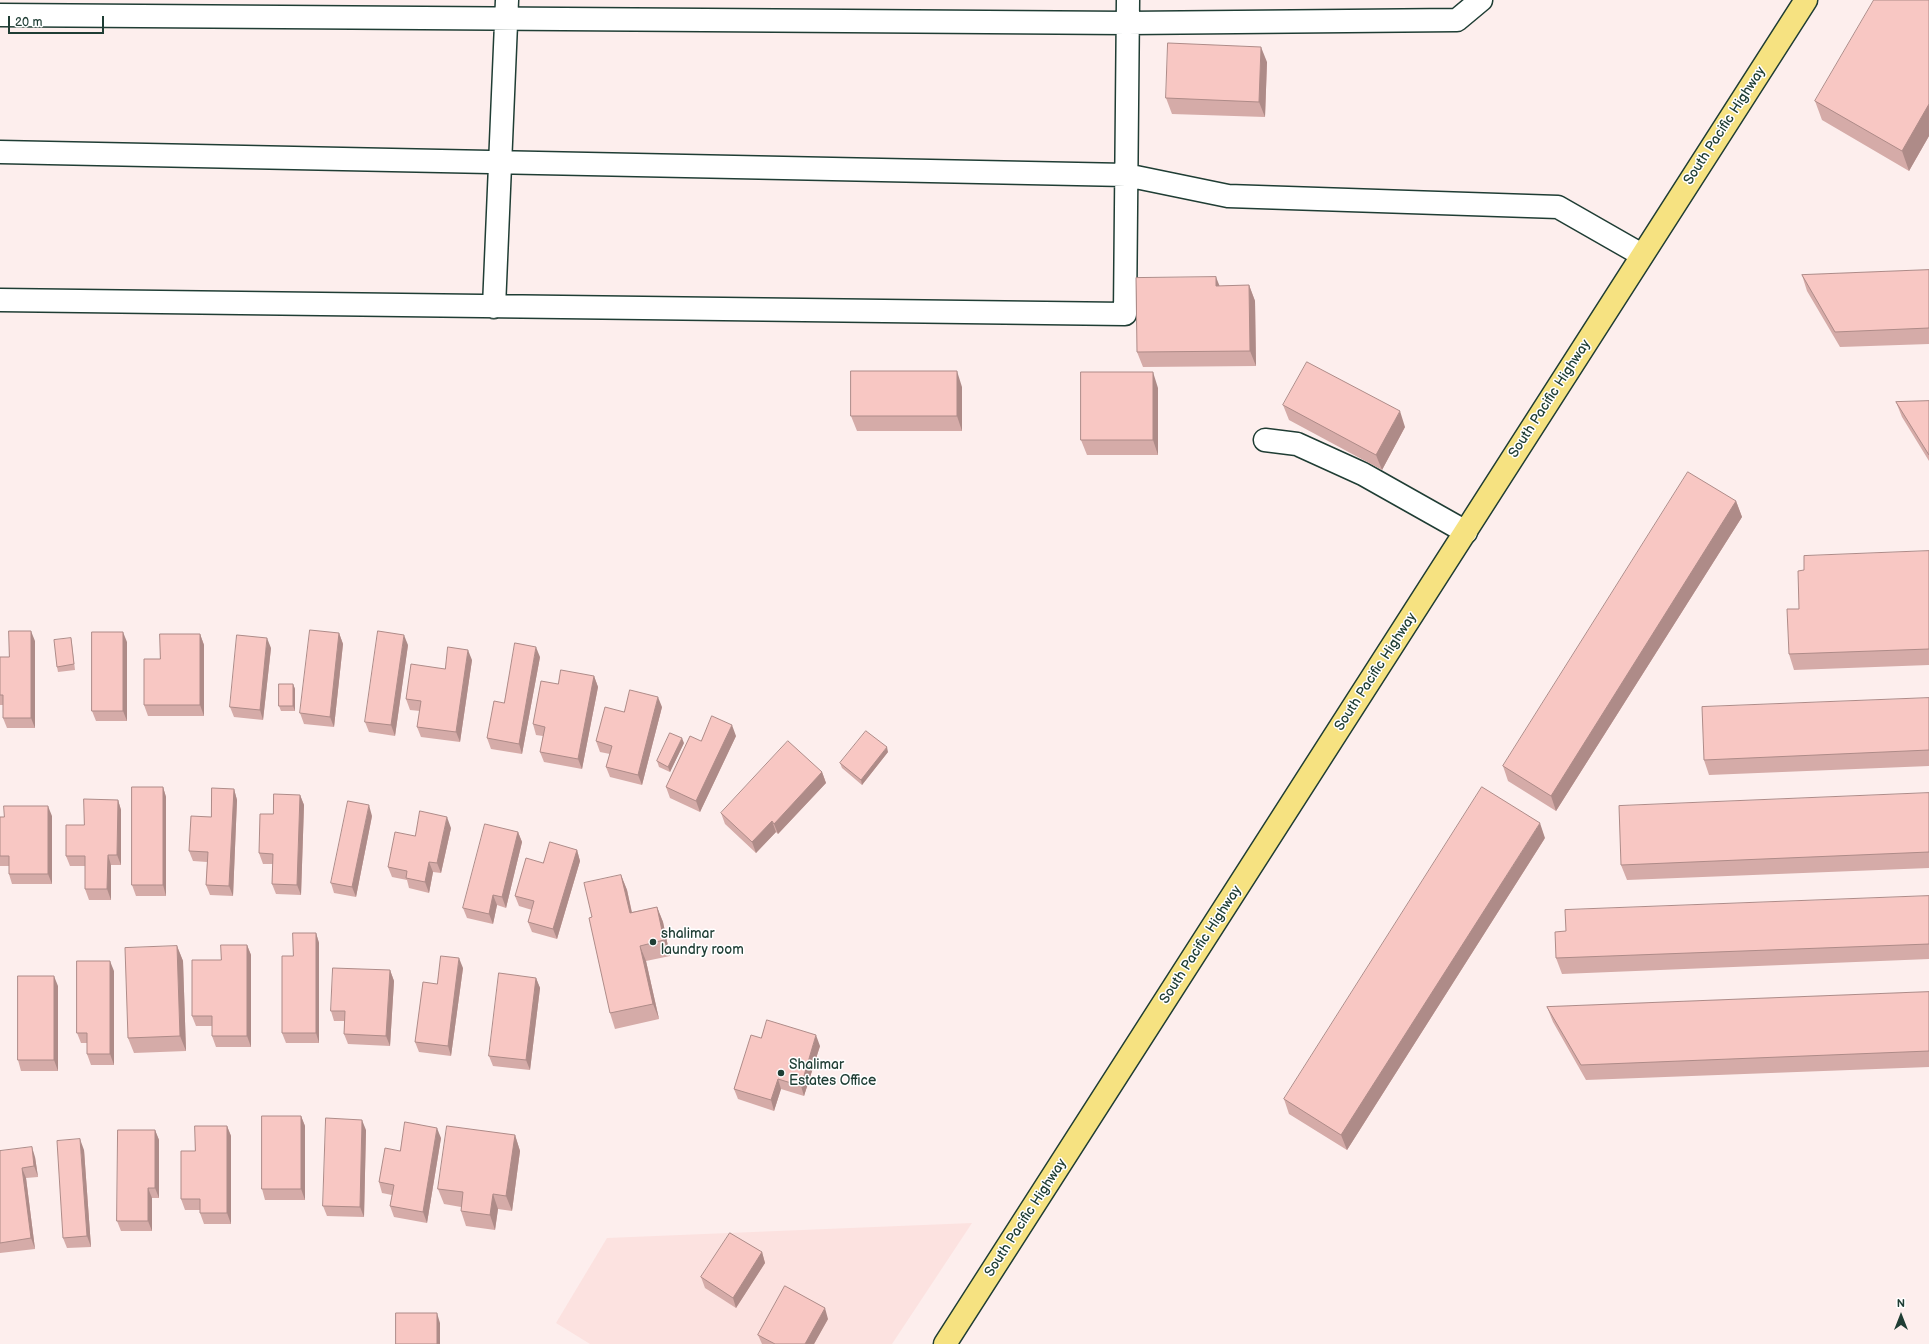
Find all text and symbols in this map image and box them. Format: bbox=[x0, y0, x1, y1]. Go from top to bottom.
scale bar bbox=[10, 8, 106, 34]
text: 20 m bbox=[15, 15, 42, 30]
street label: South Pacific Highway bbox=[1680, 64, 1770, 188]
street label: South Pacific Highway bbox=[1505, 337, 1595, 461]
street label: South Pacific Highway bbox=[1331, 610, 1421, 734]
street label: South Pacific Highway bbox=[1156, 883, 1246, 1007]
place label: shalimar laundry room bbox=[661, 926, 744, 958]
marker: shalimar laundry room bbox=[648, 937, 658, 947]
place label: Shalimar Estates Office bbox=[789, 1057, 876, 1090]
marker: Shalimar Estates Office bbox=[776, 1068, 786, 1078]
street label: South Pacific Highway bbox=[981, 1156, 1071, 1280]
north arrow bbox=[1881, 1296, 1921, 1336]
text: N bbox=[1897, 1297, 1905, 1310]

